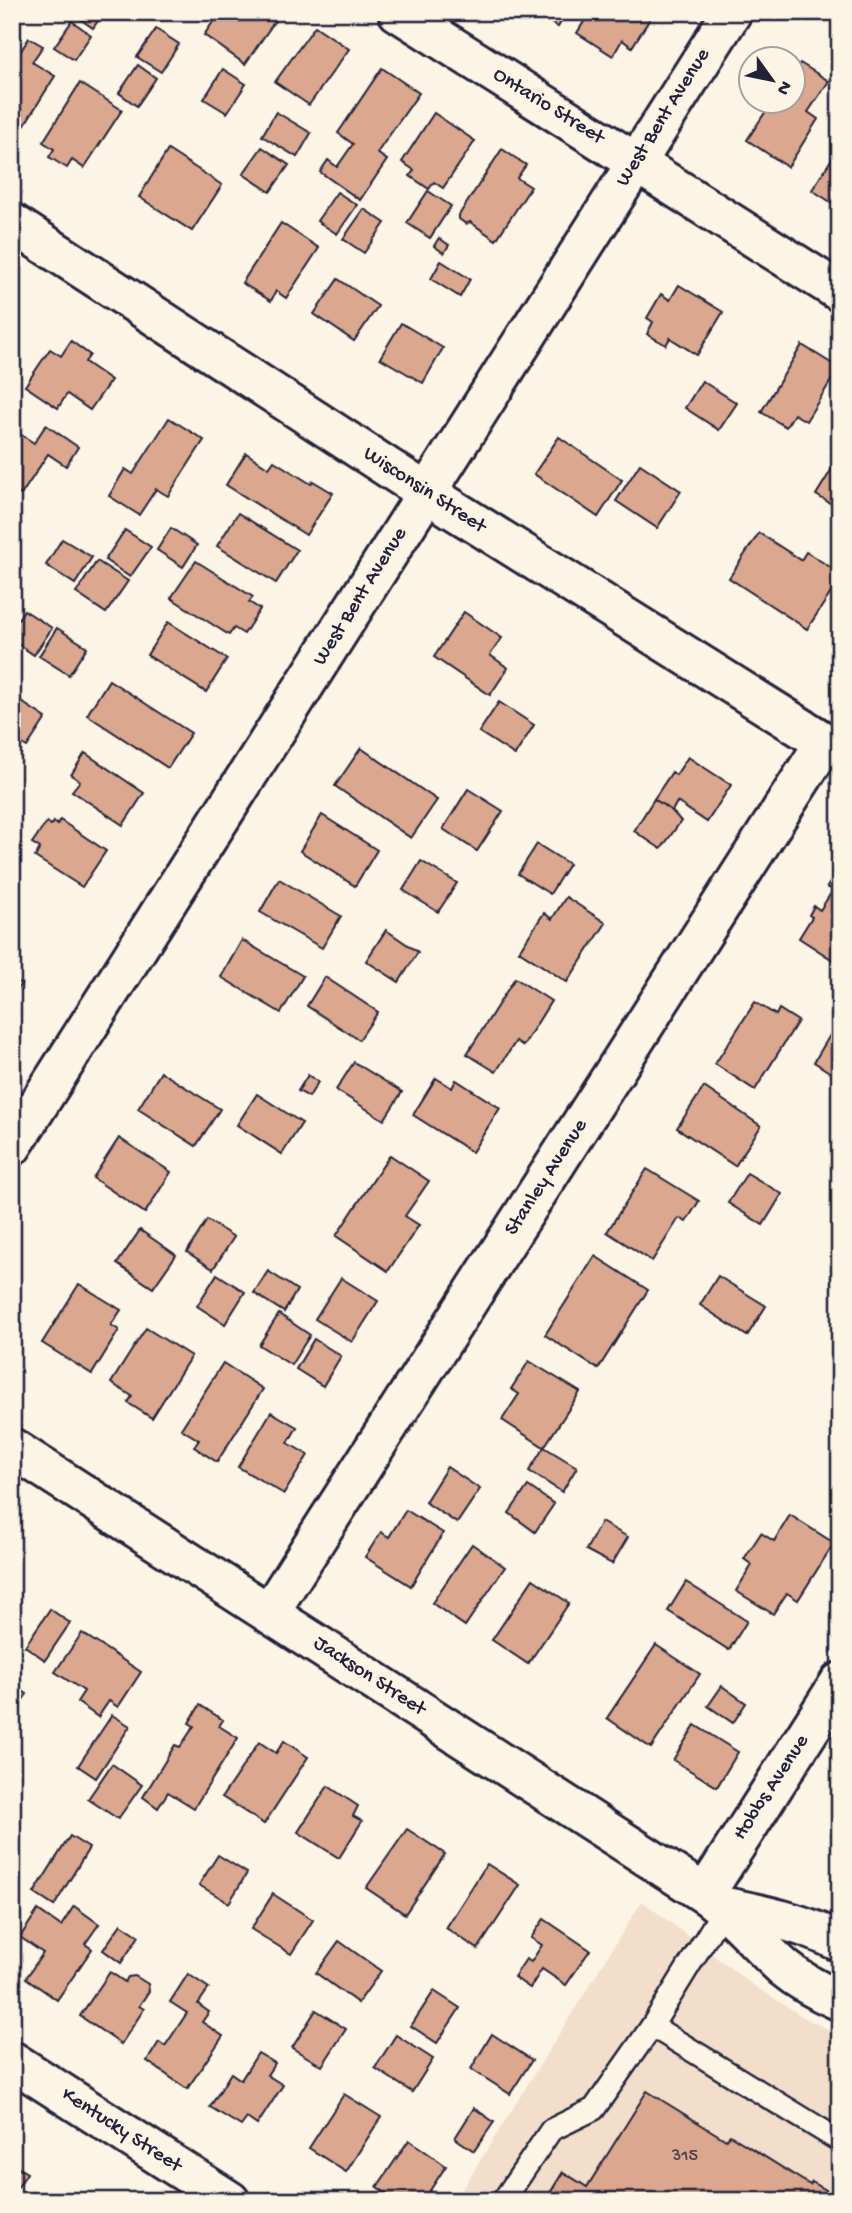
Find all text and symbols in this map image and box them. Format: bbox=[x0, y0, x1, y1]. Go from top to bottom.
street label: West Bent Avenue bbox=[611, 43, 717, 192]
north arrow bbox=[736, 46, 806, 116]
street label: Ontario Street bbox=[488, 63, 610, 152]
text: N bbox=[770, 76, 796, 99]
street label: Wisconsin Street bbox=[358, 442, 492, 541]
street label: West Bent Avenue bbox=[308, 522, 414, 671]
street label: Stanley Avenue bbox=[500, 1114, 595, 1241]
street label: Jackson Street bbox=[308, 1631, 432, 1724]
street label: Hobbs Avenue bbox=[729, 1730, 816, 1846]
street label: Kentucky Street bbox=[56, 2083, 188, 2181]
house number: 315 bbox=[671, 2146, 698, 2167]

